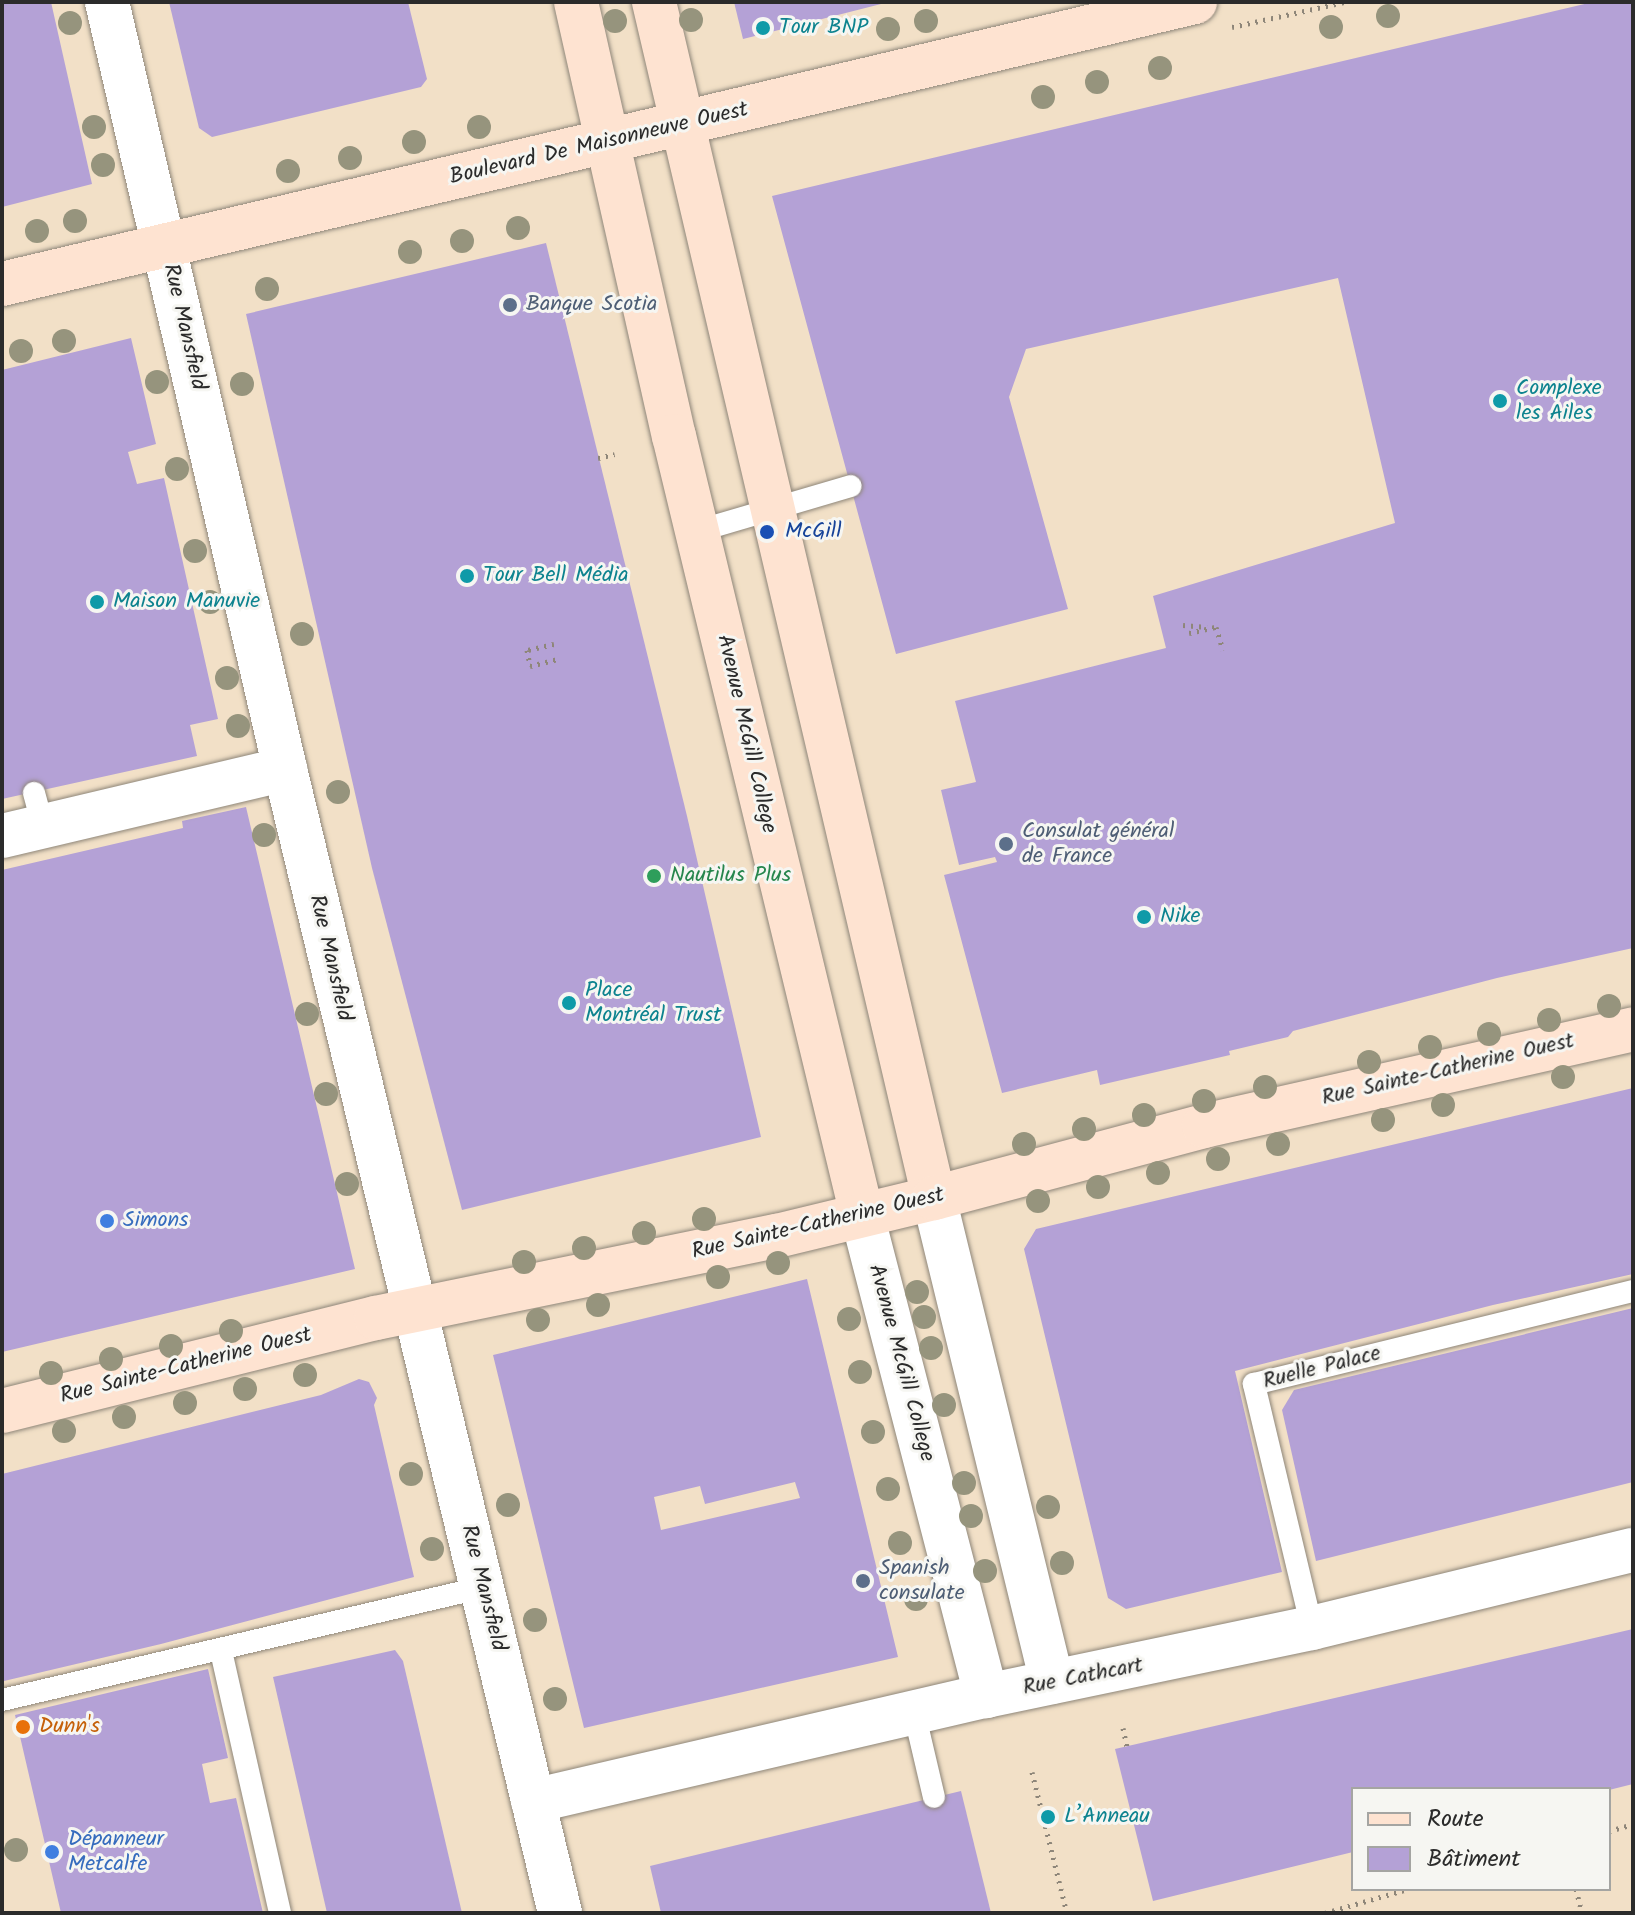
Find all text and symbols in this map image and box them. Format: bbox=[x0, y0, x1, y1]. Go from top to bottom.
place label: Tour BNP bbox=[779, 15, 868, 41]
marker: Tour BNP bbox=[754, 19, 772, 37]
street label: Boulevard De Maisonneuve Ouest bbox=[447, 97, 751, 191]
street label: Rue Mansfield bbox=[157, 261, 211, 393]
place label: Banque Scotia bbox=[526, 292, 657, 318]
marker: Banque Scotia bbox=[501, 296, 519, 314]
place label: Complexe les Ailes bbox=[1516, 375, 1602, 426]
marker: Complexe les Ailes bbox=[1491, 392, 1509, 410]
place label: McGill bbox=[785, 519, 842, 545]
marker: McGill bbox=[756, 521, 778, 543]
place label: Tour Bell Média bbox=[483, 563, 628, 589]
marker: Tour Bell Média bbox=[458, 567, 476, 585]
place label: Maison Manuvie bbox=[113, 589, 260, 615]
marker: Maison Manuvie bbox=[88, 593, 106, 611]
street label: Avenue McGill College bbox=[710, 632, 782, 836]
place label: Consulat général de France bbox=[1022, 818, 1174, 870]
marker: Consulat général de France bbox=[997, 835, 1015, 853]
place label: Nautilus Plus bbox=[670, 863, 791, 889]
marker: Nautilus Plus bbox=[645, 867, 663, 885]
street label: Rue Mansfield bbox=[303, 892, 357, 1024]
place label: Nike bbox=[1160, 904, 1200, 930]
marker: Nike bbox=[1135, 908, 1153, 926]
place label: Place Montréal Trust bbox=[585, 977, 722, 1028]
marker: Place Montréal Trust bbox=[560, 994, 578, 1012]
street label: Rue Sainte-Catherine Ouest bbox=[1319, 1028, 1577, 1112]
street label: Rue Sainte-Catherine Ouest bbox=[689, 1182, 947, 1266]
place label: Simons bbox=[123, 1208, 188, 1234]
marker: Simons bbox=[98, 1212, 116, 1230]
street label: Avenue McGill College bbox=[862, 1261, 940, 1465]
street label: Rue Sainte-Catherine Ouest bbox=[58, 1322, 314, 1410]
street label: Ruelle Palace bbox=[1260, 1341, 1384, 1395]
street label: Rue Mansfield bbox=[455, 1522, 511, 1654]
place label: Spanish consulate bbox=[879, 1555, 965, 1606]
marker: Spanish consulate bbox=[854, 1572, 872, 1590]
street label: Rue Cathcart bbox=[1021, 1652, 1145, 1702]
place label: Dunn's bbox=[39, 1714, 100, 1740]
marker: Dunn's bbox=[14, 1718, 32, 1736]
legend bbox=[1351, 1787, 1611, 1891]
text: Route bbox=[1427, 1800, 1484, 1839]
place label: L’Anneau bbox=[1064, 1804, 1150, 1830]
marker: L’Anneau bbox=[1039, 1808, 1057, 1826]
place label: Dépanneur Metcalfe bbox=[68, 1826, 164, 1878]
text: Bâtiment bbox=[1427, 1840, 1521, 1879]
marker: Dépanneur Metcalfe bbox=[43, 1843, 61, 1861]

